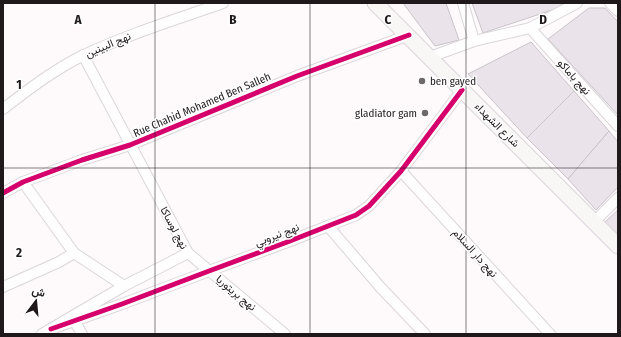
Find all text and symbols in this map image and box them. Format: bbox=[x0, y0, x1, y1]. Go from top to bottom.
text: A bbox=[73, 12, 82, 27]
text: B bbox=[229, 12, 237, 27]
text: C bbox=[385, 12, 392, 27]
text: D bbox=[539, 12, 547, 27]
street label: نهج البينين bbox=[83, 30, 133, 61]
street label: نهج باماكو bbox=[554, 57, 593, 98]
street label: Rue Chahid Mohamed Ben Salleh bbox=[131, 70, 273, 140]
place label: ben gayed bbox=[430, 75, 476, 88]
marker: ben gayed bbox=[417, 76, 427, 86]
text: 1 bbox=[16, 77, 22, 92]
street label: شارع الشهداء bbox=[471, 100, 522, 151]
place label: gladiator gam bbox=[355, 107, 417, 120]
marker: gladiator gam bbox=[420, 108, 430, 118]
street label: نهج لوساكا bbox=[157, 205, 191, 252]
street label: نهج نيروبي bbox=[253, 221, 302, 252]
street label: نهج دار السلام bbox=[449, 226, 500, 281]
text: 2 bbox=[15, 245, 22, 260]
street label: نهج بريتوريا bbox=[213, 272, 259, 314]
north arrow bbox=[16, 281, 56, 321]
text: ش bbox=[30, 284, 47, 300]

